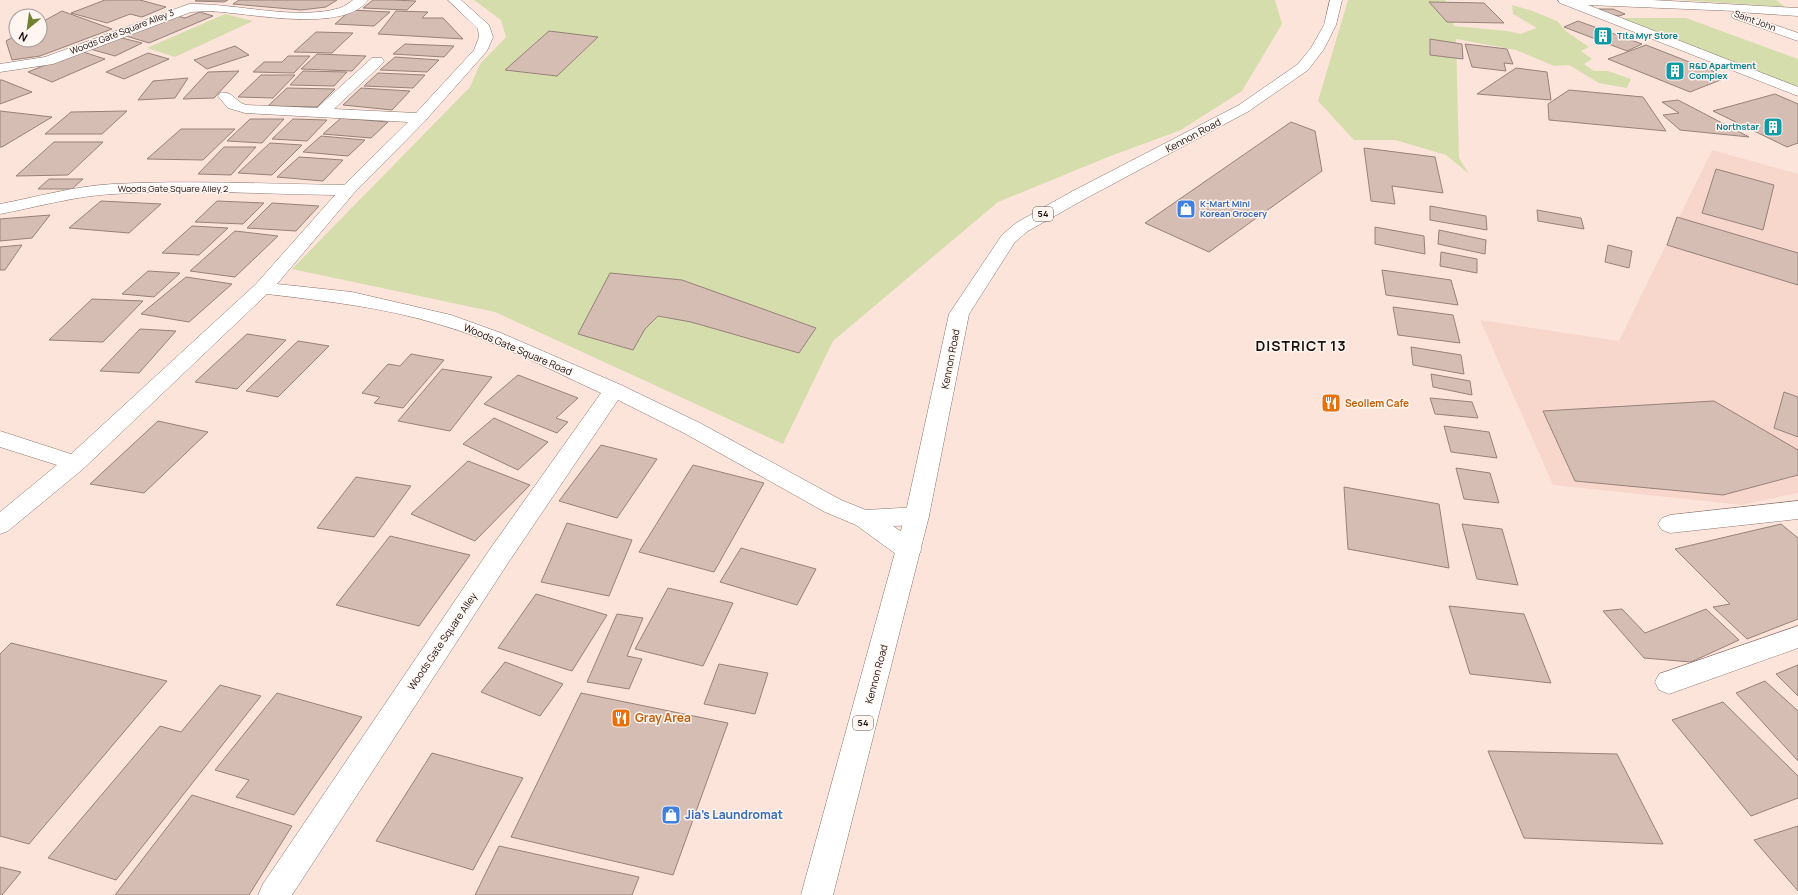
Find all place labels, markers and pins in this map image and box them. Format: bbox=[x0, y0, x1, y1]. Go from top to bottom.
building icon: Tita Myr Store bbox=[1592, 25, 1614, 47]
place label: Tita Myr Store bbox=[1617, 29, 1679, 42]
place label: R&D Apartment Complex bbox=[1689, 59, 1756, 82]
building icon: R&D Apartment Complex bbox=[1664, 60, 1686, 82]
building icon: Northstar bbox=[1762, 116, 1784, 138]
place label: Northstar bbox=[1716, 120, 1759, 133]
place label: K-Mart Mini Korean Grocery bbox=[1200, 197, 1267, 220]
shop icon: K-Mart Mini Korean Grocery bbox=[1175, 198, 1197, 220]
restaurant icon: Seollem Cafe bbox=[1320, 392, 1342, 414]
place label: Seollem Cafe bbox=[1345, 396, 1409, 410]
restaurant icon: Gray Area bbox=[610, 707, 632, 729]
place label: Gray Area bbox=[635, 709, 691, 726]
shop icon: Jia's Laundromat bbox=[660, 804, 682, 826]
place label: Jia's Laundromat bbox=[685, 806, 783, 823]

